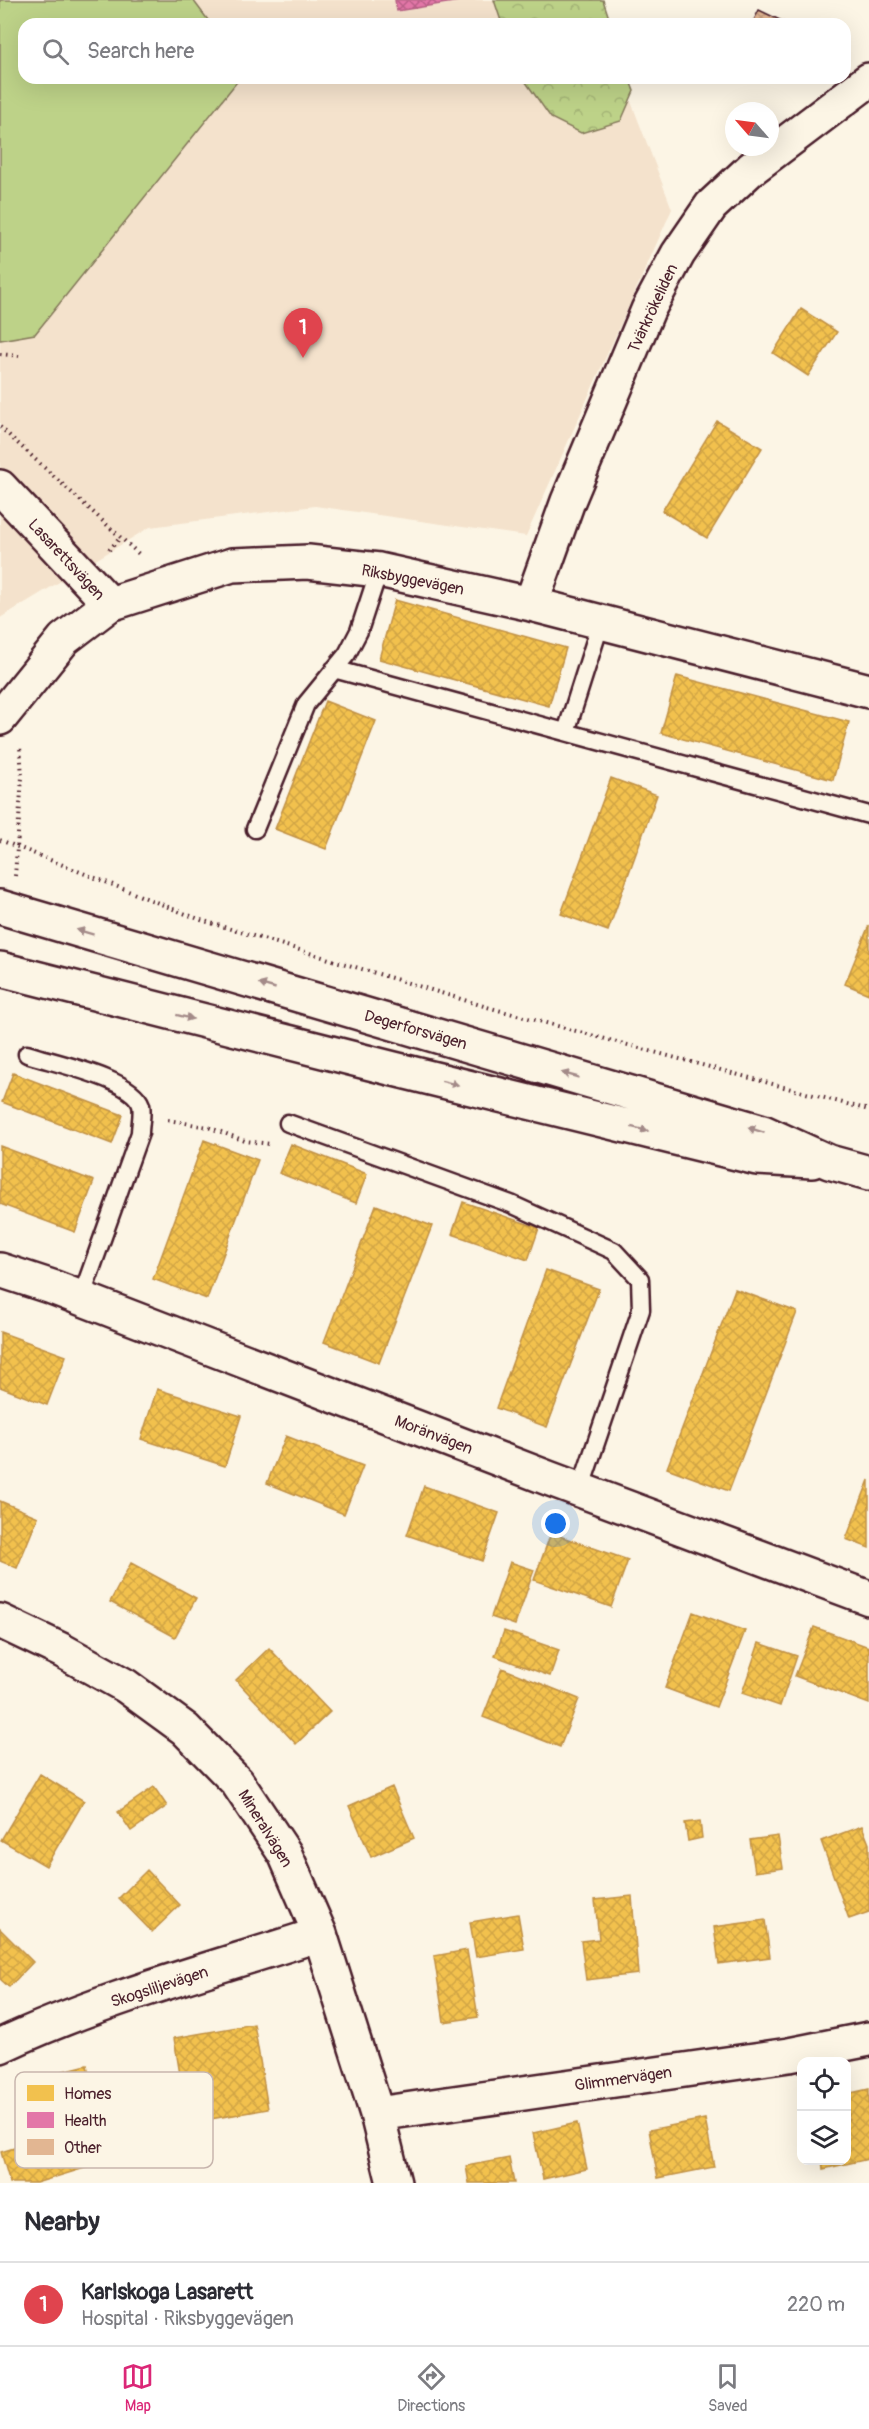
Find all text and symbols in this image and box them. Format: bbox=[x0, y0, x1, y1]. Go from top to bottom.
search box bbox=[18, 18, 851, 84]
icon: search bbox=[39, 35, 72, 68]
text: Search here bbox=[87, 37, 194, 65]
north arrow bbox=[725, 102, 779, 156]
street label: Tvärkrökeliden bbox=[624, 261, 682, 356]
pin: 1 bbox=[284, 308, 322, 358]
street label: Lasarettsvägen bbox=[24, 515, 109, 604]
street label: Riksbyggevägen bbox=[360, 560, 466, 600]
one-way arrow bbox=[76, 927, 94, 936]
one-way arrow bbox=[258, 981, 276, 990]
street label: Degerforsvägen bbox=[362, 1006, 469, 1054]
one-way arrow bbox=[176, 1012, 194, 1022]
one-way arrow bbox=[560, 1070, 578, 1079]
one-way arrow bbox=[441, 1079, 460, 1089]
one-way arrow bbox=[631, 1125, 649, 1135]
one-way arrow bbox=[747, 1125, 765, 1134]
street label: Moränvägen bbox=[392, 1411, 475, 1459]
your location bbox=[541, 1509, 570, 1538]
street label: Mineralvägen bbox=[233, 1786, 297, 1871]
street label: Skogsliljevägen bbox=[108, 1962, 211, 2012]
map controls bbox=[797, 2057, 851, 2165]
button: locate bbox=[797, 2057, 851, 2111]
street label: Glimmervägen bbox=[573, 2062, 673, 2096]
legend bbox=[15, 2072, 213, 2168]
text: Homes bbox=[64, 2084, 112, 2104]
text: Health bbox=[64, 2111, 107, 2131]
button: layers bbox=[797, 2111, 851, 2165]
text: Other bbox=[64, 2138, 102, 2158]
text: Nearby bbox=[24, 2206, 100, 2238]
text: Karlskoga Lasarett bbox=[81, 2278, 253, 2306]
text: 1 bbox=[40, 2292, 47, 2317]
text: 220 m bbox=[787, 2292, 845, 2317]
text: Hospital · Riksbyggevägen bbox=[81, 2306, 294, 2331]
tab: Map bbox=[121, 2360, 154, 2416]
tab: Directions bbox=[397, 2360, 465, 2416]
tab: Saved bbox=[708, 2360, 748, 2416]

